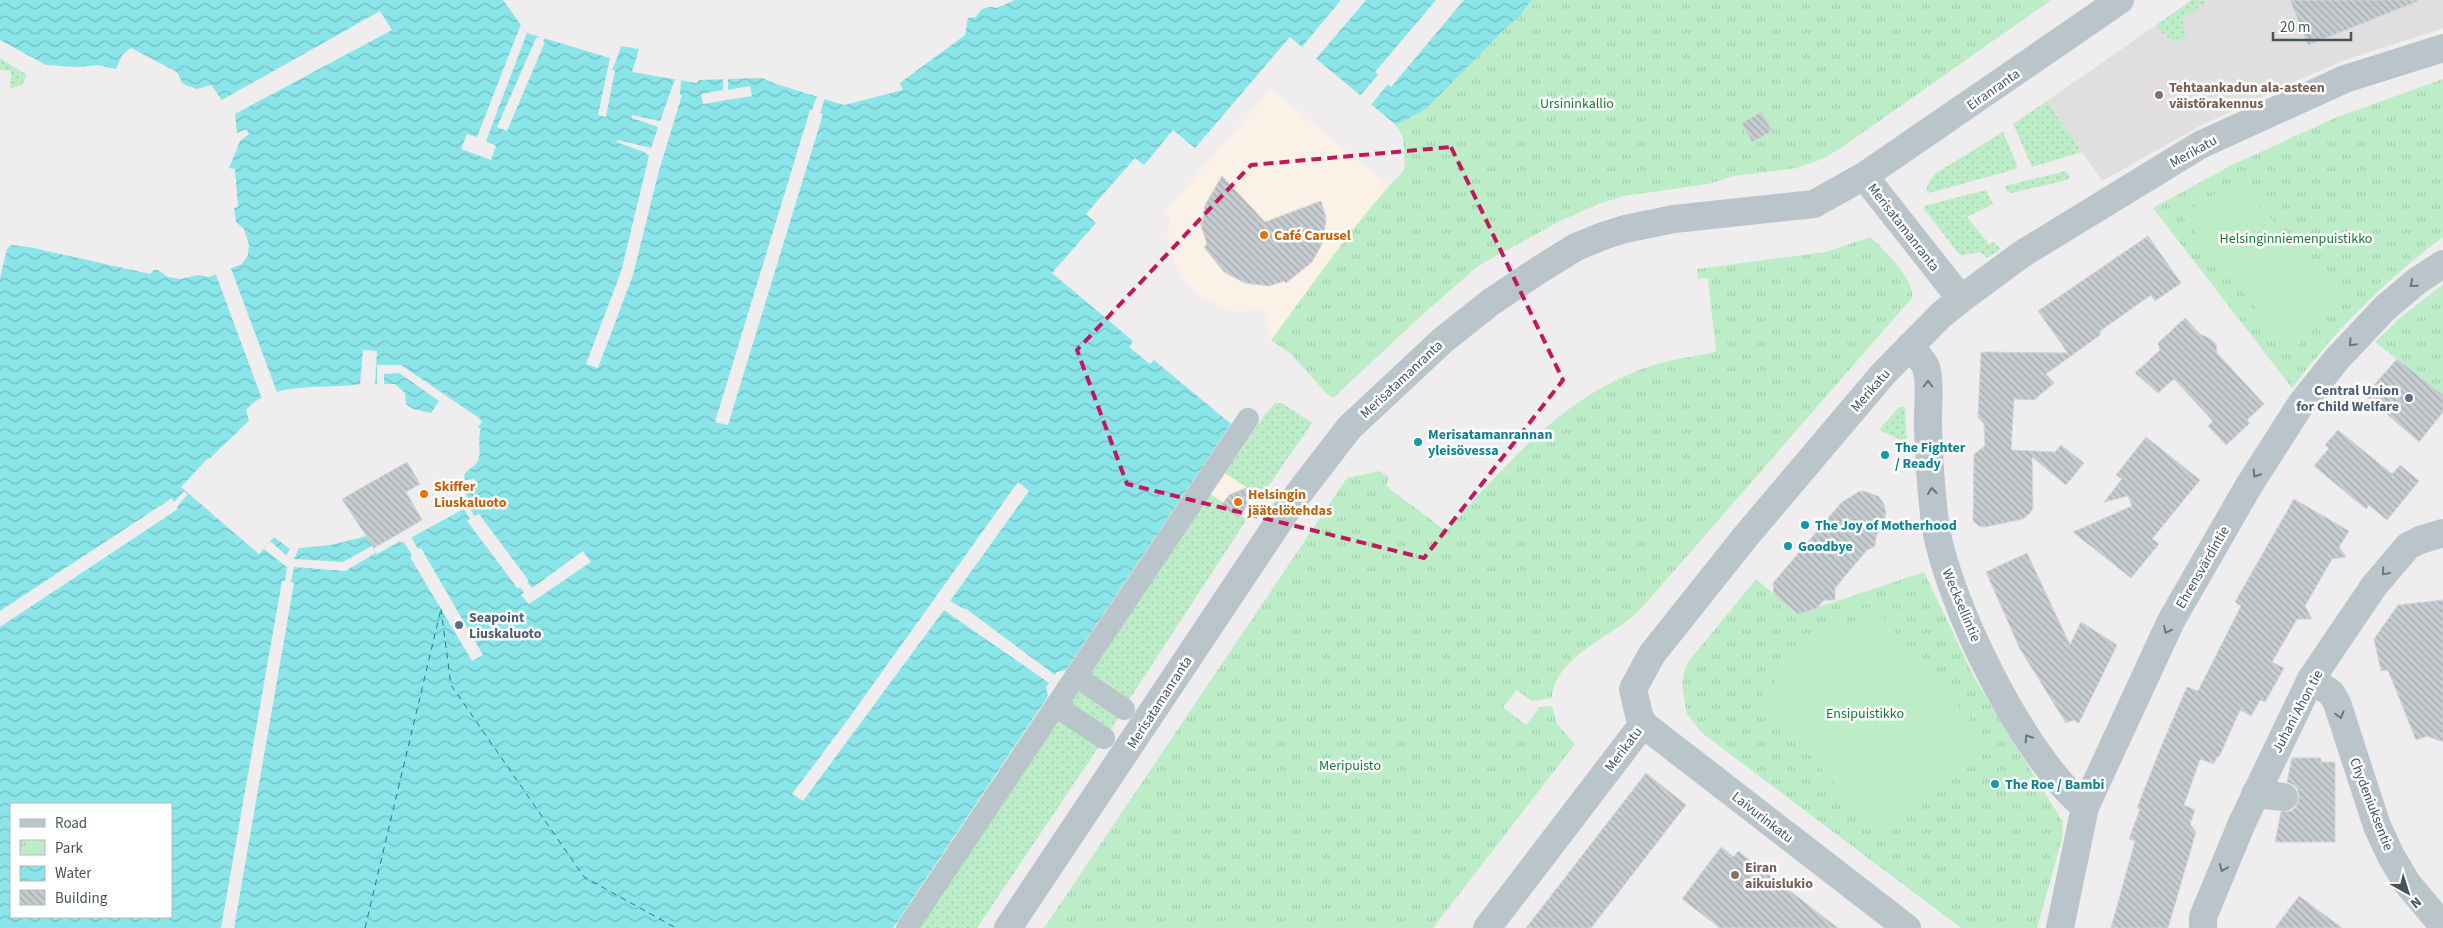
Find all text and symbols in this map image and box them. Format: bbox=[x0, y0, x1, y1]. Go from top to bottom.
scale bar bbox=[2273, 10, 2350, 42]
text: 20 m bbox=[2280, 17, 2310, 38]
street label: Eiranranta bbox=[1963, 64, 2024, 115]
place label: Tehtaankadun ala-asteen väistörakennus bbox=[2169, 78, 2325, 114]
marker: Tehtaankadun ala-asteen väistörakennus bbox=[2153, 89, 2165, 101]
park label: Ursininkallio bbox=[1540, 94, 1614, 114]
street label: Merikatu bbox=[2166, 131, 2221, 173]
street label: Merisatamanranta bbox=[1862, 179, 1944, 276]
place label: Café Carusel bbox=[1274, 226, 1351, 246]
marker: Café Carusel bbox=[1258, 229, 1270, 241]
park label: Helsinginniemenpuistikko bbox=[2220, 229, 2372, 249]
one-way arrow bbox=[2410, 279, 2419, 287]
street label: Merisatamanranta bbox=[1356, 336, 1448, 423]
one-way arrow bbox=[2349, 338, 2358, 347]
street label: Merikatu bbox=[1846, 365, 1895, 417]
one-way arrow bbox=[1922, 380, 1933, 388]
place label: Central Union for Child Welfare bbox=[2296, 381, 2399, 417]
marker: Central Union for Child Welfare bbox=[2403, 392, 2415, 404]
place label: Merisatamanrannan yleisövessa bbox=[1428, 425, 1552, 461]
marker: Merisatamanrannan yleisövessa bbox=[1412, 436, 1424, 448]
place label: The Fighter / Ready bbox=[1895, 438, 1966, 474]
marker: The Fighter / Ready bbox=[1879, 449, 1891, 461]
one-way arrow bbox=[2253, 469, 2263, 478]
place label: Skiffer Liuskaluoto bbox=[434, 477, 507, 513]
place label: Helsingin jäätelötehdas bbox=[1247, 485, 1332, 521]
one-way arrow bbox=[1927, 487, 1938, 495]
marker: Skiffer Liuskaluoto bbox=[418, 488, 430, 500]
marker: Helsingin jäätelötehdas bbox=[1232, 496, 1244, 508]
place label: The Joy of Motherhood bbox=[1815, 516, 1957, 536]
marker: The Joy of Motherhood bbox=[1799, 519, 1811, 531]
street label: Ehrensvärdintie bbox=[2171, 523, 2235, 612]
place label: Goodbye bbox=[1798, 537, 1853, 557]
marker: Goodbye bbox=[1782, 540, 1794, 552]
street label: Wecksellintie bbox=[1937, 566, 1985, 645]
one-way arrow bbox=[2382, 567, 2391, 576]
place label: Seapoint Liuskaluoto bbox=[469, 608, 542, 644]
marker: Seapoint Liuskaluoto bbox=[453, 619, 465, 631]
one-way arrow bbox=[2162, 625, 2173, 634]
street label: Merisatamanranta bbox=[1122, 652, 1197, 753]
street label: Juhani Ahon tie bbox=[2268, 666, 2328, 756]
park label: Ensipuistikko bbox=[1826, 704, 1904, 724]
one-way arrow bbox=[2334, 711, 2345, 720]
street label: Merikatu bbox=[1600, 723, 1647, 776]
one-way arrow bbox=[2025, 734, 2035, 743]
street label: Chydeniuksentie bbox=[2344, 755, 2398, 854]
park label: Meripuisto bbox=[1319, 756, 1381, 776]
place label: The Roe / Bambi bbox=[2005, 775, 2105, 795]
marker: The Roe / Bambi bbox=[1989, 778, 2001, 790]
street label: Laivurinkatu bbox=[1727, 787, 1797, 848]
legend bbox=[10, 803, 172, 918]
text: Road bbox=[55, 813, 87, 834]
text: Park bbox=[55, 838, 84, 859]
place label: Eiran aikuislukio bbox=[1745, 858, 1813, 894]
text: Water bbox=[55, 863, 92, 884]
one-way arrow bbox=[2219, 863, 2229, 872]
north arrow bbox=[2383, 868, 2433, 918]
marker: Eiran aikuislukio bbox=[1729, 869, 1741, 881]
text: Building bbox=[55, 888, 108, 909]
text: N bbox=[2406, 892, 2425, 913]

